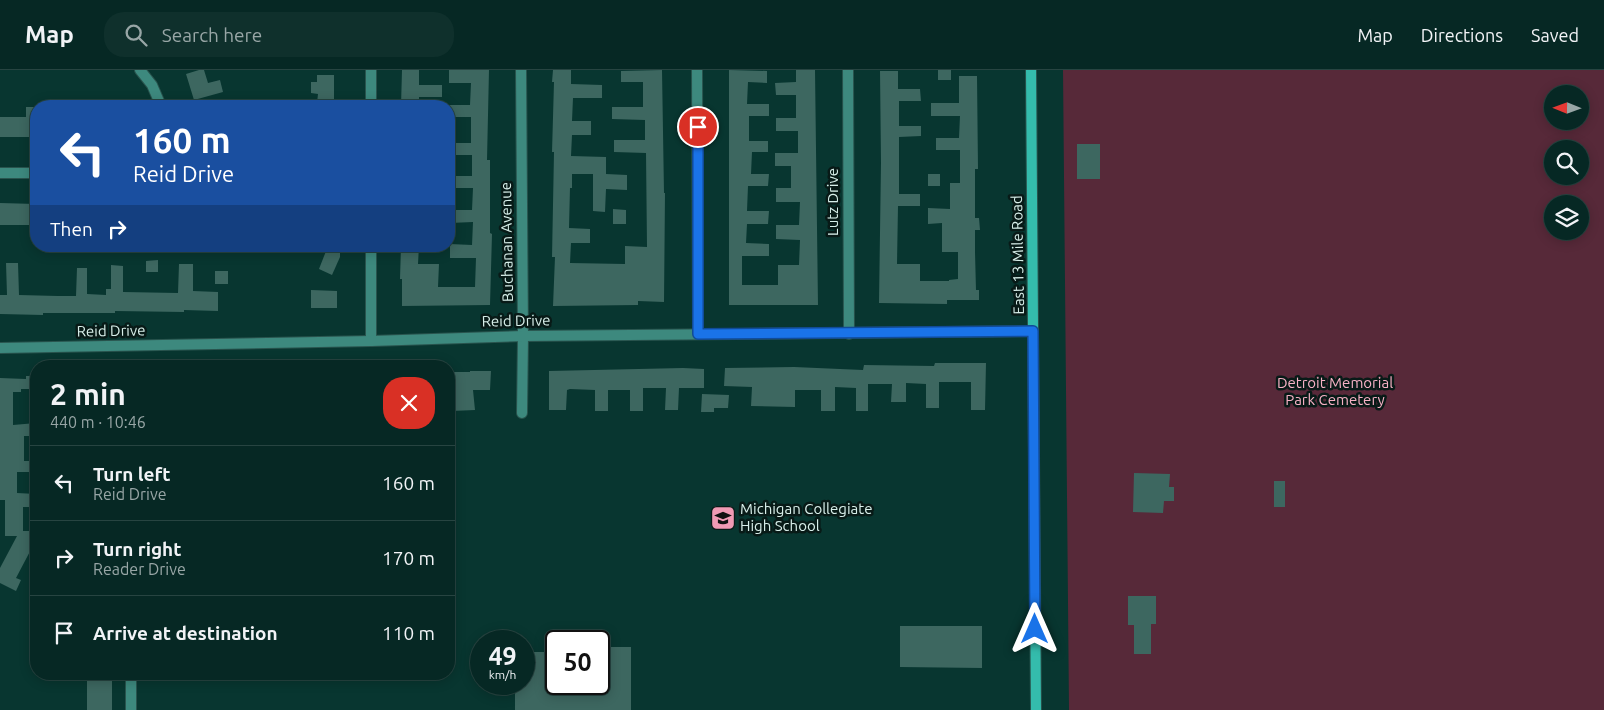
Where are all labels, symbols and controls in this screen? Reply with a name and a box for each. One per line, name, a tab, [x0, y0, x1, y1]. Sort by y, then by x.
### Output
search box	[104, 12, 454, 57]
text: Map	[25, 21, 74, 48]
icon: search	[122, 21, 150, 49]
text: Search here	[162, 24, 262, 46]
text: Map	[1357, 25, 1393, 45]
text: Directions	[1421, 25, 1503, 45]
text: Saved	[1531, 25, 1579, 45]
north arrow	[1544, 85, 1589, 130]
map controls	[1544, 85, 1589, 240]
pin	[677, 106, 719, 148]
icon: arrive	[684, 113, 712, 141]
icon: left	[50, 120, 115, 185]
text: 160 m	[133, 120, 231, 160]
button: search	[1544, 140, 1589, 185]
text: Reid Drive	[133, 161, 234, 186]
street label: Lutz Drive	[824, 168, 841, 236]
street label: Buchanan Avenue	[497, 182, 516, 302]
street label: East 13 Mile Road	[1008, 195, 1027, 315]
button: layers	[1544, 195, 1589, 240]
icon: right	[103, 215, 131, 243]
text: Then	[50, 218, 93, 240]
street label: Reid Drive	[481, 311, 551, 330]
street label: Reid Drive	[76, 321, 146, 340]
park label: Detroit Memorial Park Cemetery	[1277, 374, 1393, 408]
text: 2 min	[50, 377, 126, 411]
button: close	[383, 377, 435, 429]
text: 440 m · 10:46	[50, 413, 146, 431]
text: Turn left	[93, 463, 171, 485]
icon: left	[50, 469, 78, 497]
text: 160 m	[382, 472, 435, 494]
text: Reid Drive	[93, 485, 167, 503]
place label: Michigan Collegiate High School	[740, 500, 872, 534]
school or university icon: Michigan Collegiate High School	[710, 505, 736, 531]
text: Turn right	[93, 538, 181, 560]
icon: right	[50, 544, 78, 572]
text: 170 m	[382, 547, 435, 569]
text: Reader Drive	[93, 560, 186, 578]
position arrow	[1008, 602, 1060, 654]
icon: arrive	[50, 619, 78, 647]
text: Arrive at destination	[93, 622, 278, 644]
text: 110 m	[382, 622, 435, 644]
speed limit sign: 50	[545, 630, 610, 695]
text: 49	[488, 642, 517, 670]
text: km/h	[489, 668, 516, 681]

